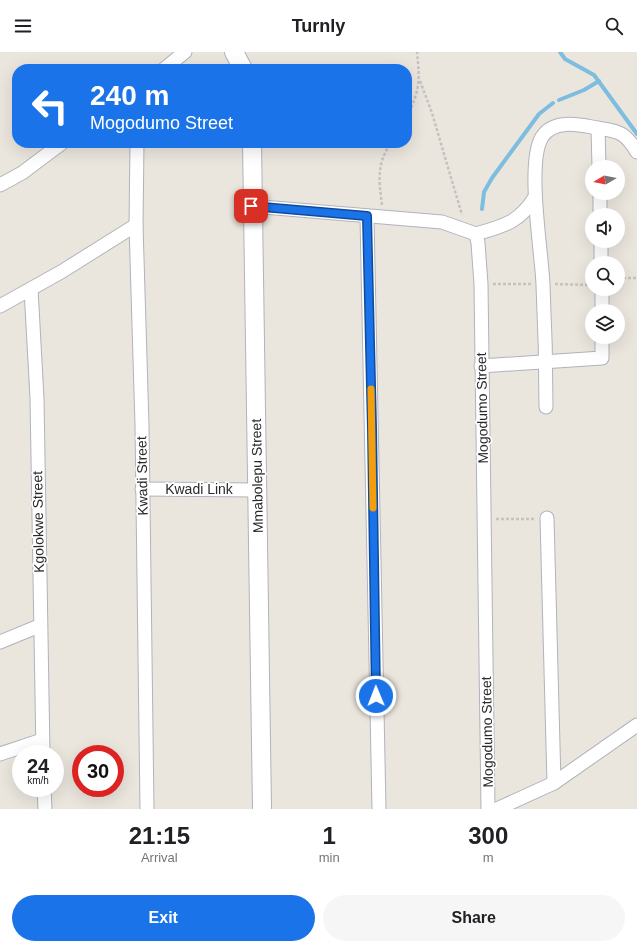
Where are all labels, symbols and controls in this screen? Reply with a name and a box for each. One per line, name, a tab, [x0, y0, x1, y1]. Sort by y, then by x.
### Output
icon: menu	[12, 15, 34, 37]
icon: search	[603, 15, 625, 37]
text: Turnly	[292, 16, 345, 36]
icon: left	[24, 80, 76, 132]
text: 240 m	[90, 80, 169, 111]
text: Mogodumo Street	[90, 113, 233, 133]
north arrow	[585, 160, 625, 200]
map controls	[585, 160, 625, 344]
pin	[234, 189, 268, 223]
icon: arrive	[240, 195, 262, 217]
button: sound	[585, 208, 625, 248]
button: search	[585, 256, 625, 296]
button: layers	[585, 304, 625, 344]
street label: Mogodumo Street	[473, 352, 491, 464]
street label: Mmabolepu Street	[248, 419, 266, 533]
street label: Kwadi Street	[133, 436, 151, 516]
street label: Kgolokwe Street	[29, 471, 47, 573]
street label: Kwadi Link	[165, 481, 234, 497]
position arrow	[355, 675, 397, 717]
street label: Mogodumo Street	[478, 676, 496, 788]
speed limit sign: 30	[72, 745, 124, 797]
text: 24	[27, 755, 49, 777]
text: km/h	[27, 775, 49, 786]
text: 21:15	[129, 822, 190, 849]
text: 1	[322, 822, 336, 849]
text: 300	[468, 822, 508, 849]
text: Arrival	[141, 850, 178, 865]
text: min	[319, 850, 340, 865]
text: m	[483, 850, 494, 865]
button: Exit	[12, 895, 315, 941]
button: Share	[323, 895, 625, 941]

